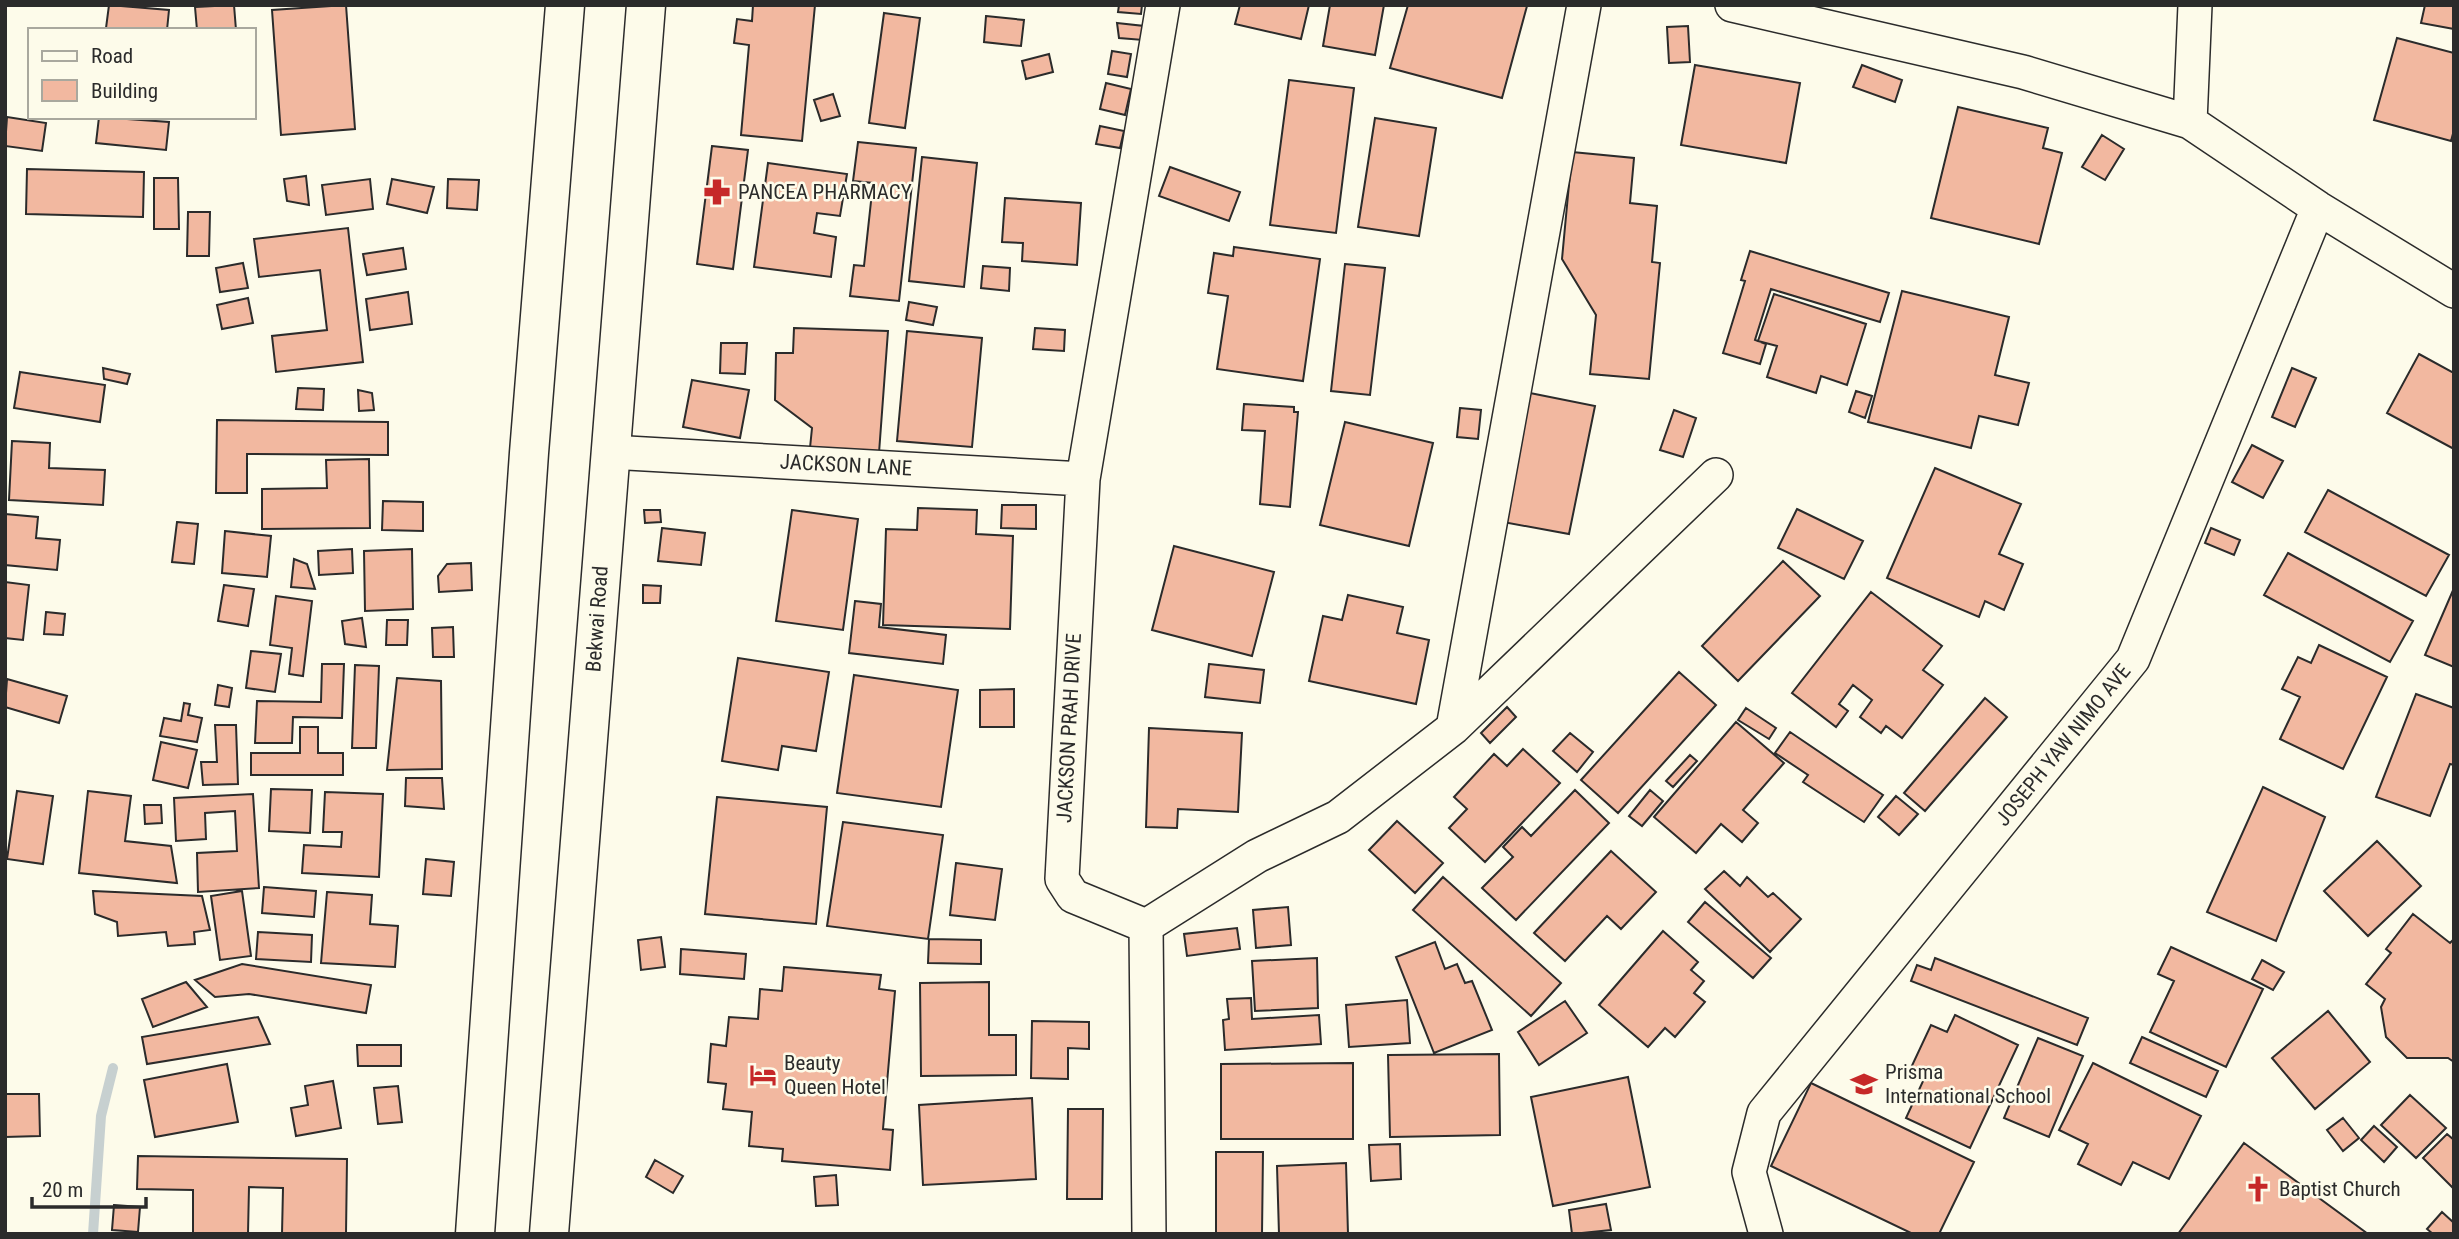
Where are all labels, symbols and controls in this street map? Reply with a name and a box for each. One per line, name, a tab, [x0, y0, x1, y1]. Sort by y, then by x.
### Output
legend	[28, 28, 256, 119]
text: Road	[91, 44, 133, 68]
text: Building	[91, 79, 158, 103]
pharmacy icon: PANCEA PHARMACY	[702, 177, 732, 207]
place label: PANCEA PHARMACY	[738, 180, 912, 204]
street label: JACKSON LANE	[779, 450, 913, 480]
street label: Bekwai Road	[581, 565, 613, 673]
street label: JACKSON PRAH DRIVE	[1052, 633, 1086, 823]
street label: JOSEPH YAW NIMO AVE	[1990, 659, 2136, 831]
place label: Beauty Queen Hotel	[784, 1051, 886, 1099]
hotel icon: Beauty Queen Hotel	[748, 1060, 778, 1090]
place label: Prisma International School	[1885, 1060, 2051, 1108]
school or university icon: Prisma International School	[1849, 1069, 1879, 1099]
scale bar	[32, 1166, 145, 1210]
church icon: Baptist Church	[2243, 1174, 2273, 1204]
place label: Baptist Church	[2279, 1177, 2401, 1201]
text: 20 m	[42, 1178, 83, 1202]

